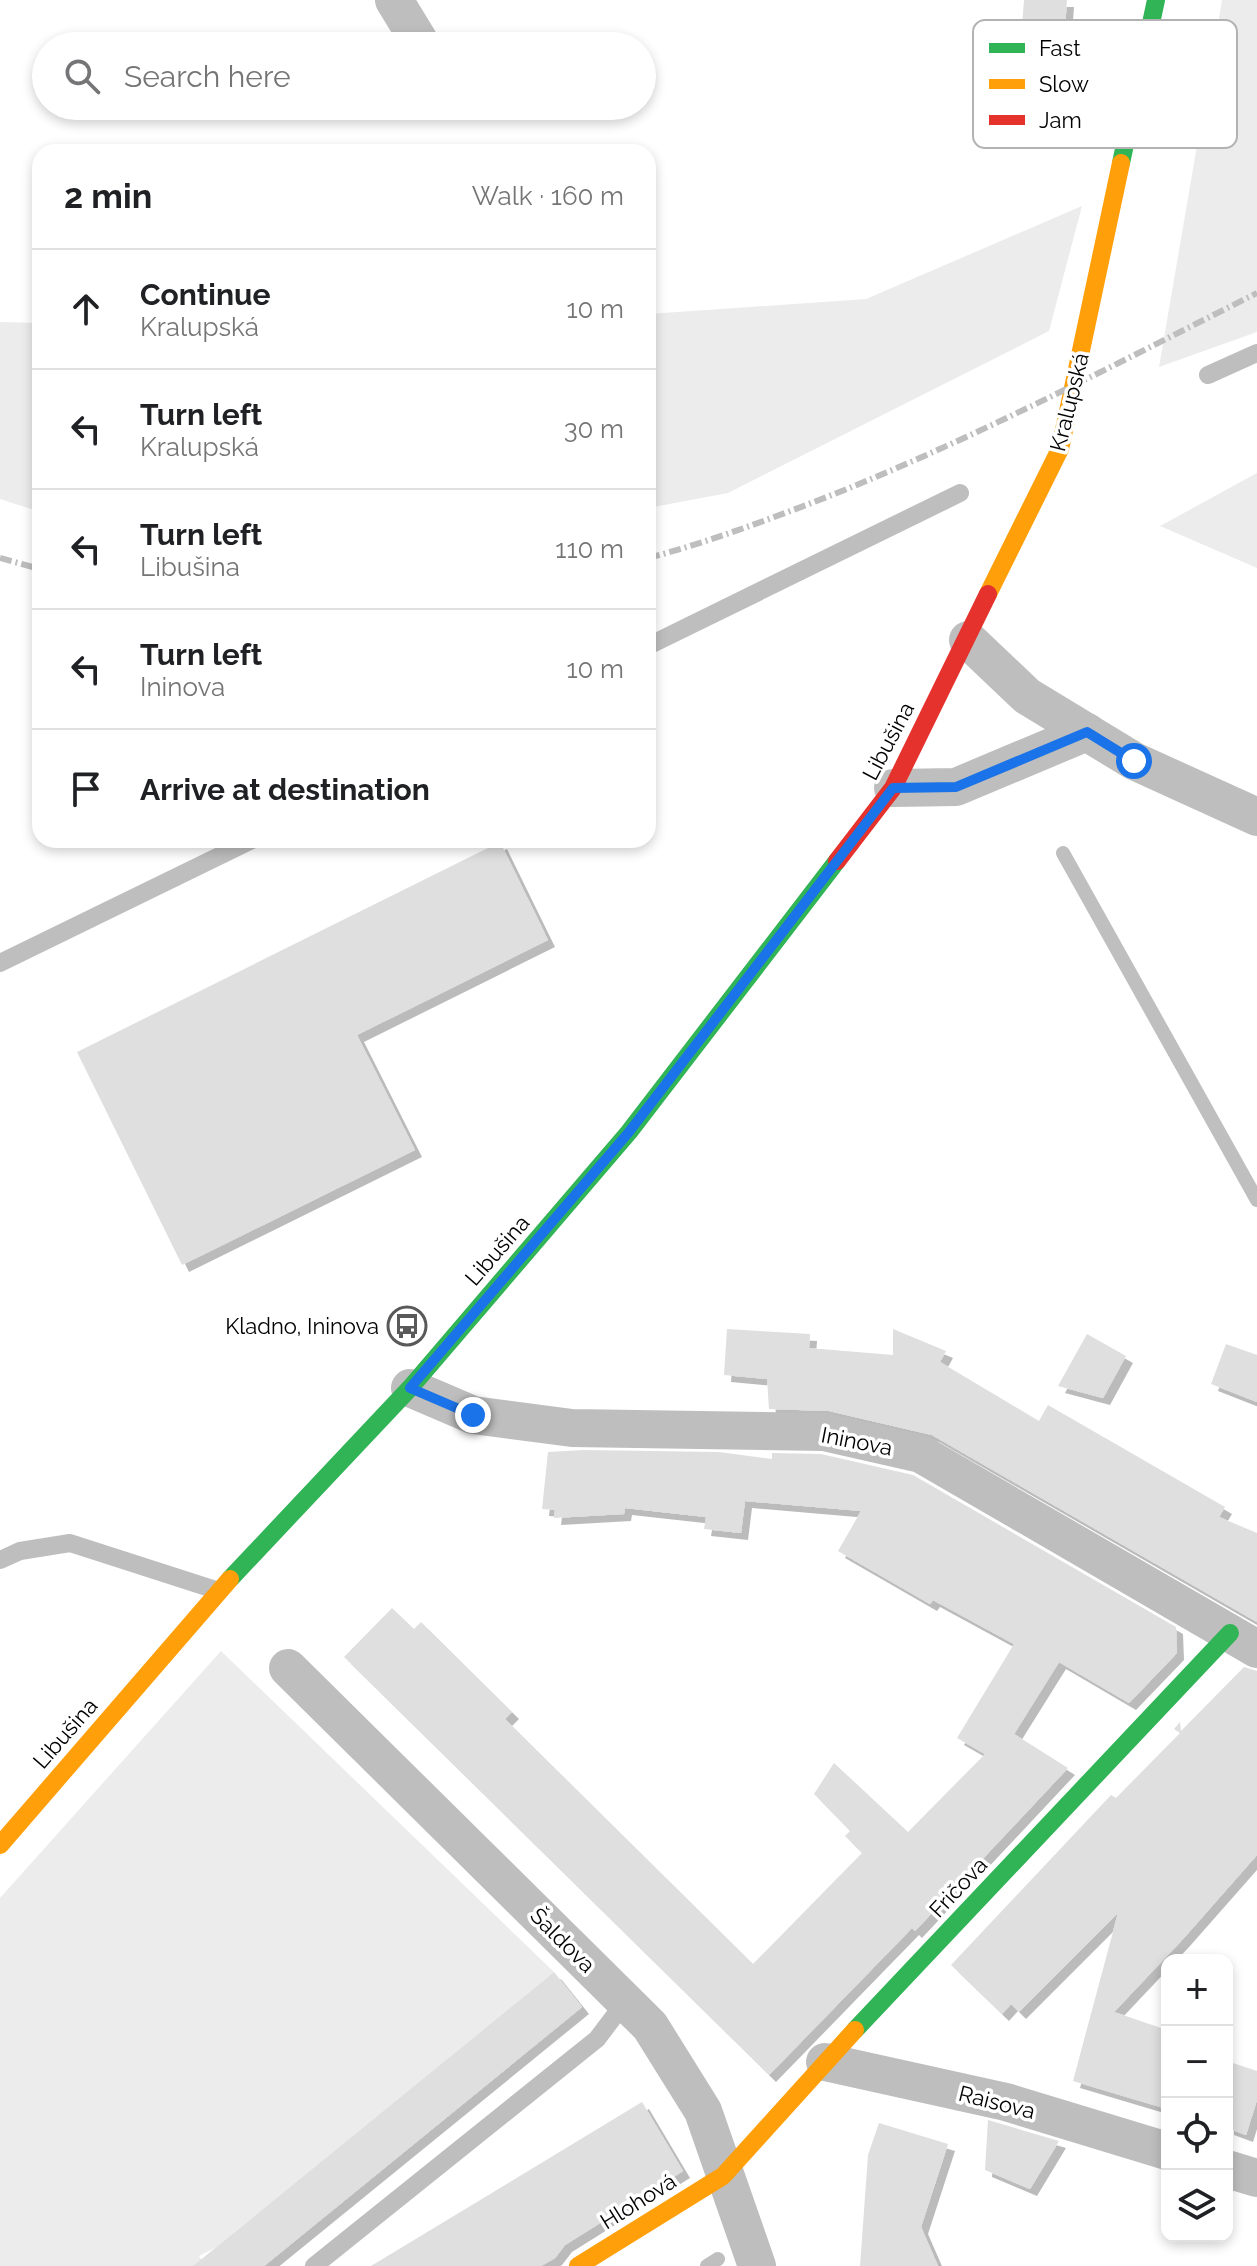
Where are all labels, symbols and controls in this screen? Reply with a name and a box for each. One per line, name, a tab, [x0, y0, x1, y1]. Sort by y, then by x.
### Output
legend	[973, 20, 1237, 148]
search box	[32, 32, 656, 120]
text: Fast	[1039, 35, 1081, 61]
icon: search	[60, 54, 104, 98]
text: Search here	[124, 59, 291, 94]
text: Slow	[1039, 71, 1089, 97]
text: Jam	[1039, 107, 1082, 133]
text: 2 min	[64, 176, 152, 216]
text: Walk · 160 m	[472, 181, 624, 211]
text: Continue	[140, 277, 271, 312]
icon: ahead	[64, 287, 108, 331]
text: 10 m	[566, 294, 624, 324]
text: Kralupská	[140, 312, 259, 342]
street label: Kralupská	[1044, 350, 1094, 454]
text: Turn left	[140, 397, 262, 432]
icon: left	[64, 407, 108, 451]
text: 30 m	[564, 414, 624, 444]
text: Kralupská	[140, 432, 259, 462]
text: Turn left	[140, 517, 262, 552]
icon: left	[64, 527, 108, 571]
text: 110 m	[555, 534, 624, 564]
text: Libušina	[140, 552, 240, 582]
text: Turn left	[140, 637, 262, 672]
icon: left	[64, 647, 108, 691]
text: 10 m	[566, 654, 624, 684]
text: Ininova	[140, 672, 225, 702]
street label: Libušina	[857, 698, 919, 784]
route start	[1116, 743, 1152, 779]
icon: arrive	[64, 767, 108, 811]
text: Arrive at destination	[140, 772, 430, 807]
street label: Libušina	[459, 1210, 535, 1290]
bus stop icon: Kladno, Ininova	[386, 1305, 428, 1347]
place label: Kladno, Ininova	[225, 1313, 379, 1339]
route end	[455, 1397, 491, 1433]
street label: Ininova	[819, 1421, 895, 1461]
street label: Libušina	[27, 1693, 103, 1773]
street label: Fričova	[924, 1852, 992, 1922]
street label: Šaldova	[525, 1901, 602, 1978]
map controls	[1161, 1954, 1233, 2242]
button: +	[1161, 1954, 1233, 2026]
button: −	[1161, 2026, 1233, 2098]
street label: Raisova	[956, 2080, 1038, 2124]
button: locate	[1161, 2098, 1233, 2170]
street label: Hlohová	[595, 2168, 681, 2234]
button: layers	[1161, 2170, 1233, 2242]

